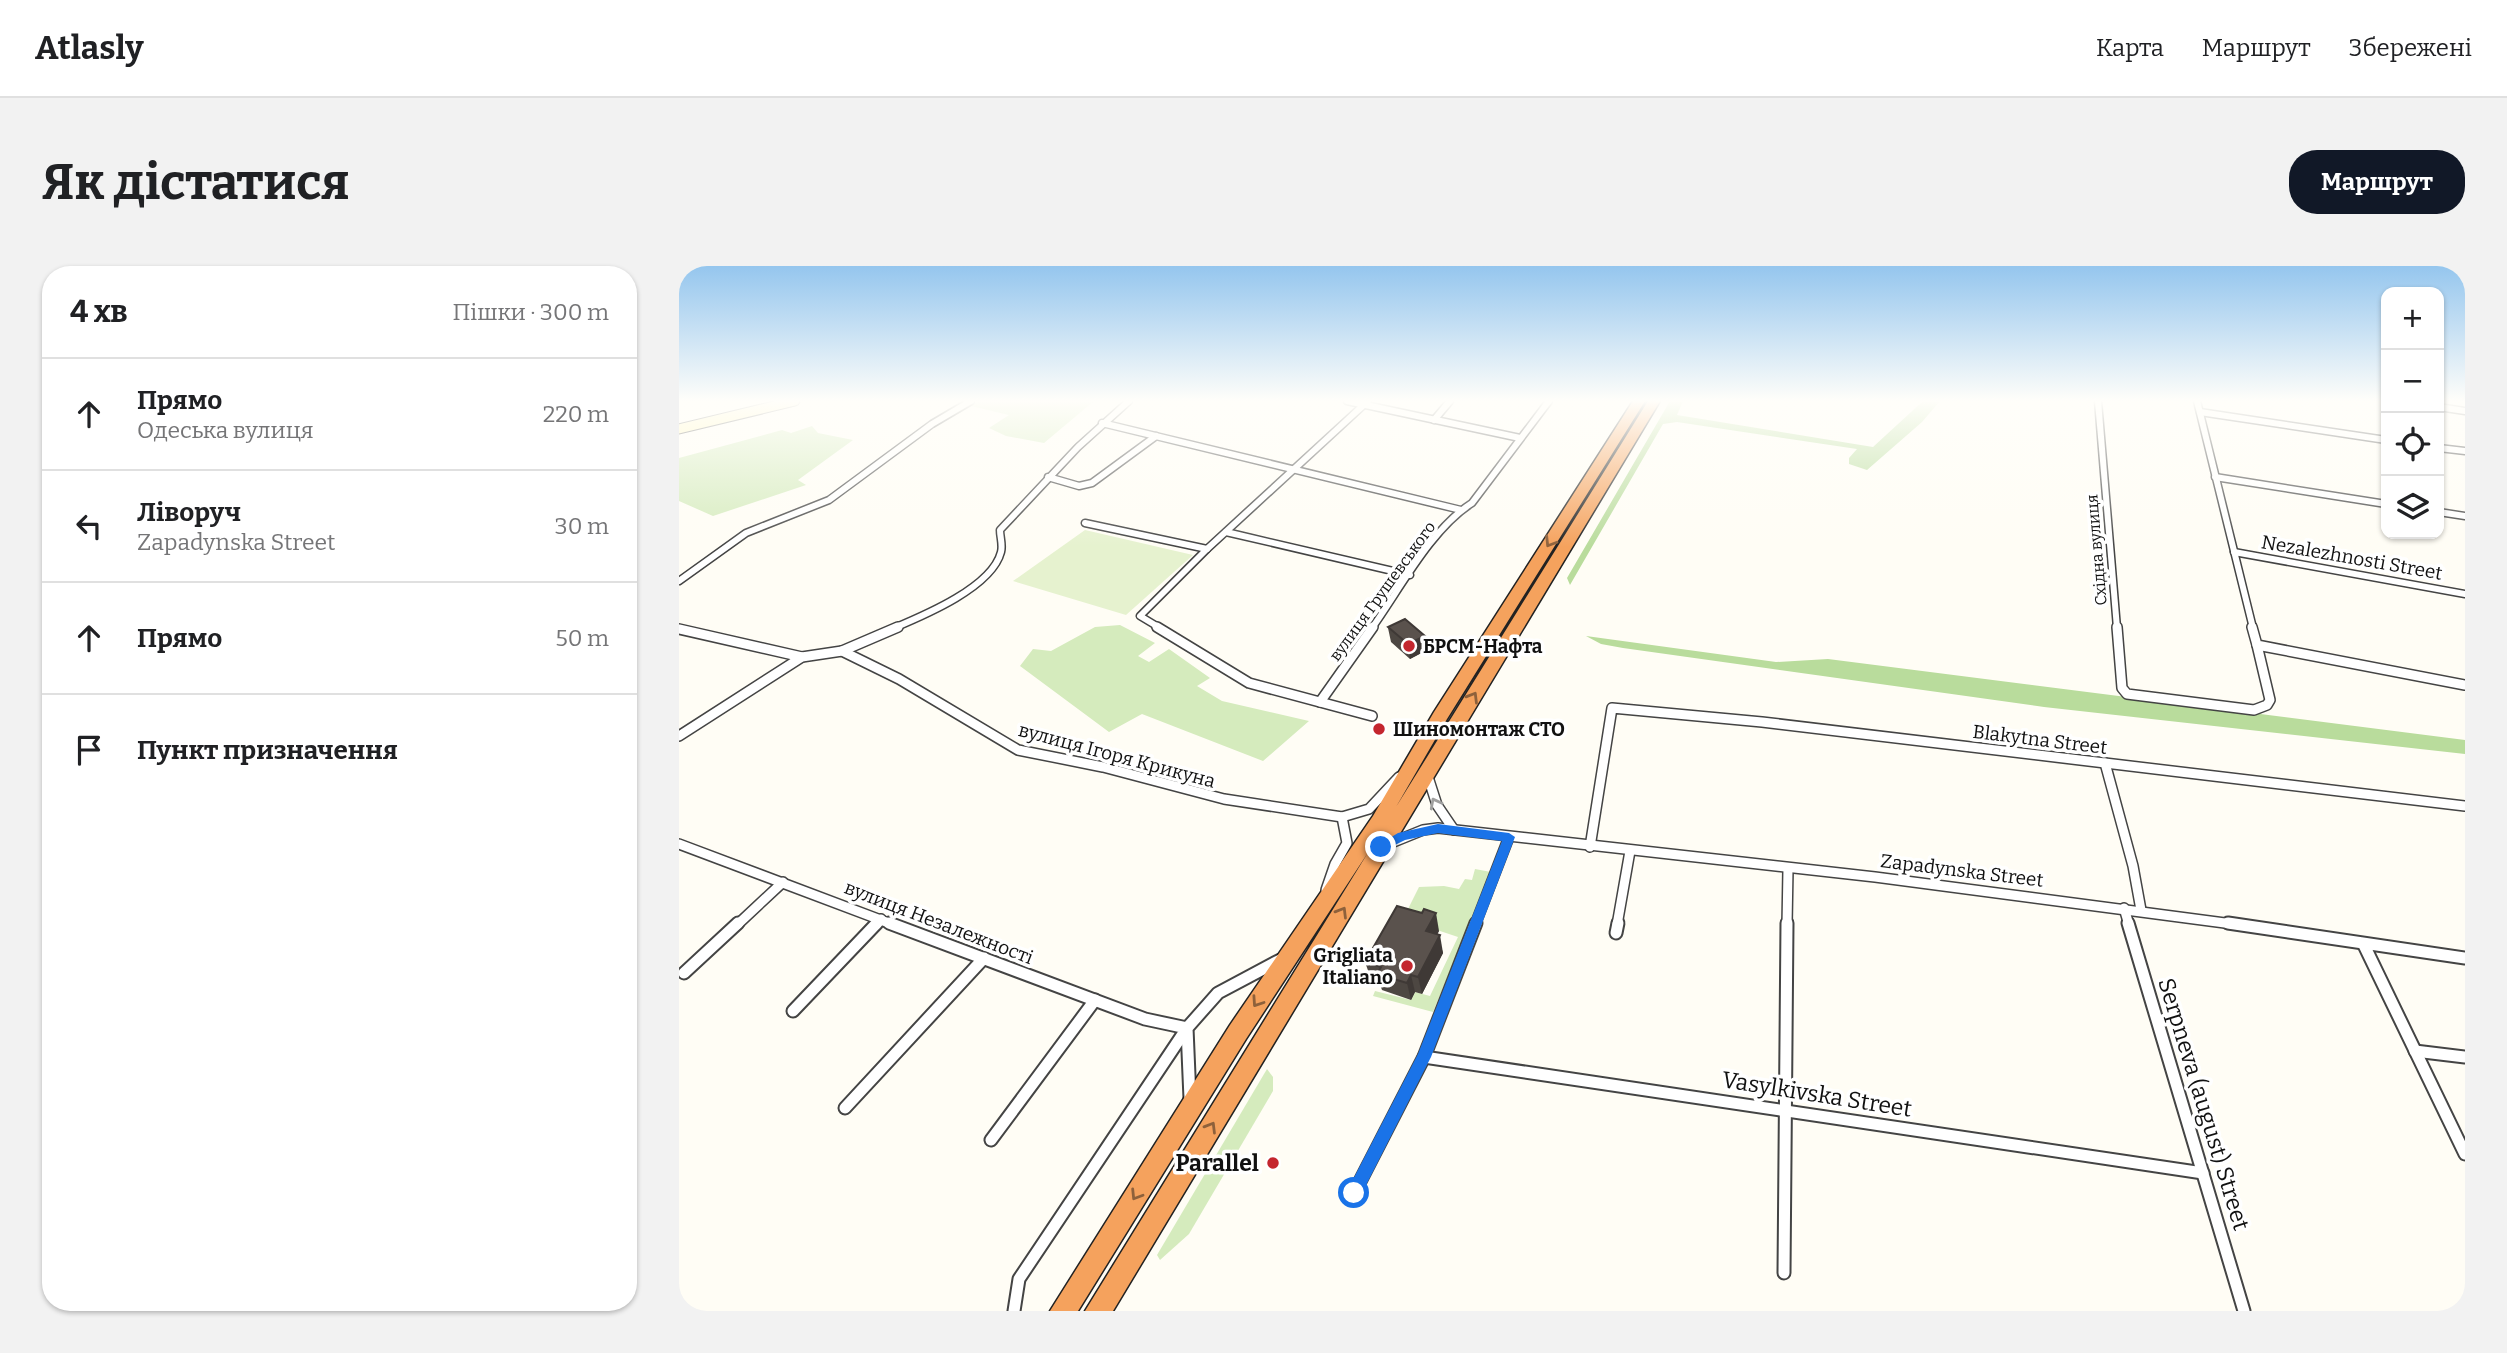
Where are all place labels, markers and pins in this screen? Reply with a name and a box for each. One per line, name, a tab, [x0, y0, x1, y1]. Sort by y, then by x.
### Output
place label: БРСМ-Нафта	[1423, 635, 1543, 658]
marker: БРСМ-Нафта	[1401, 638, 1417, 654]
place label: Шиномонтаж СТО	[1393, 718, 1565, 741]
marker: Шиномонтаж СТО	[1371, 721, 1387, 737]
place label: Grigliata Italiano	[1313, 944, 1393, 989]
marker: Grigliata Italiano	[1399, 958, 1415, 974]
place label: Parallel	[1175, 1149, 1259, 1177]
marker: Parallel	[1265, 1155, 1281, 1171]

